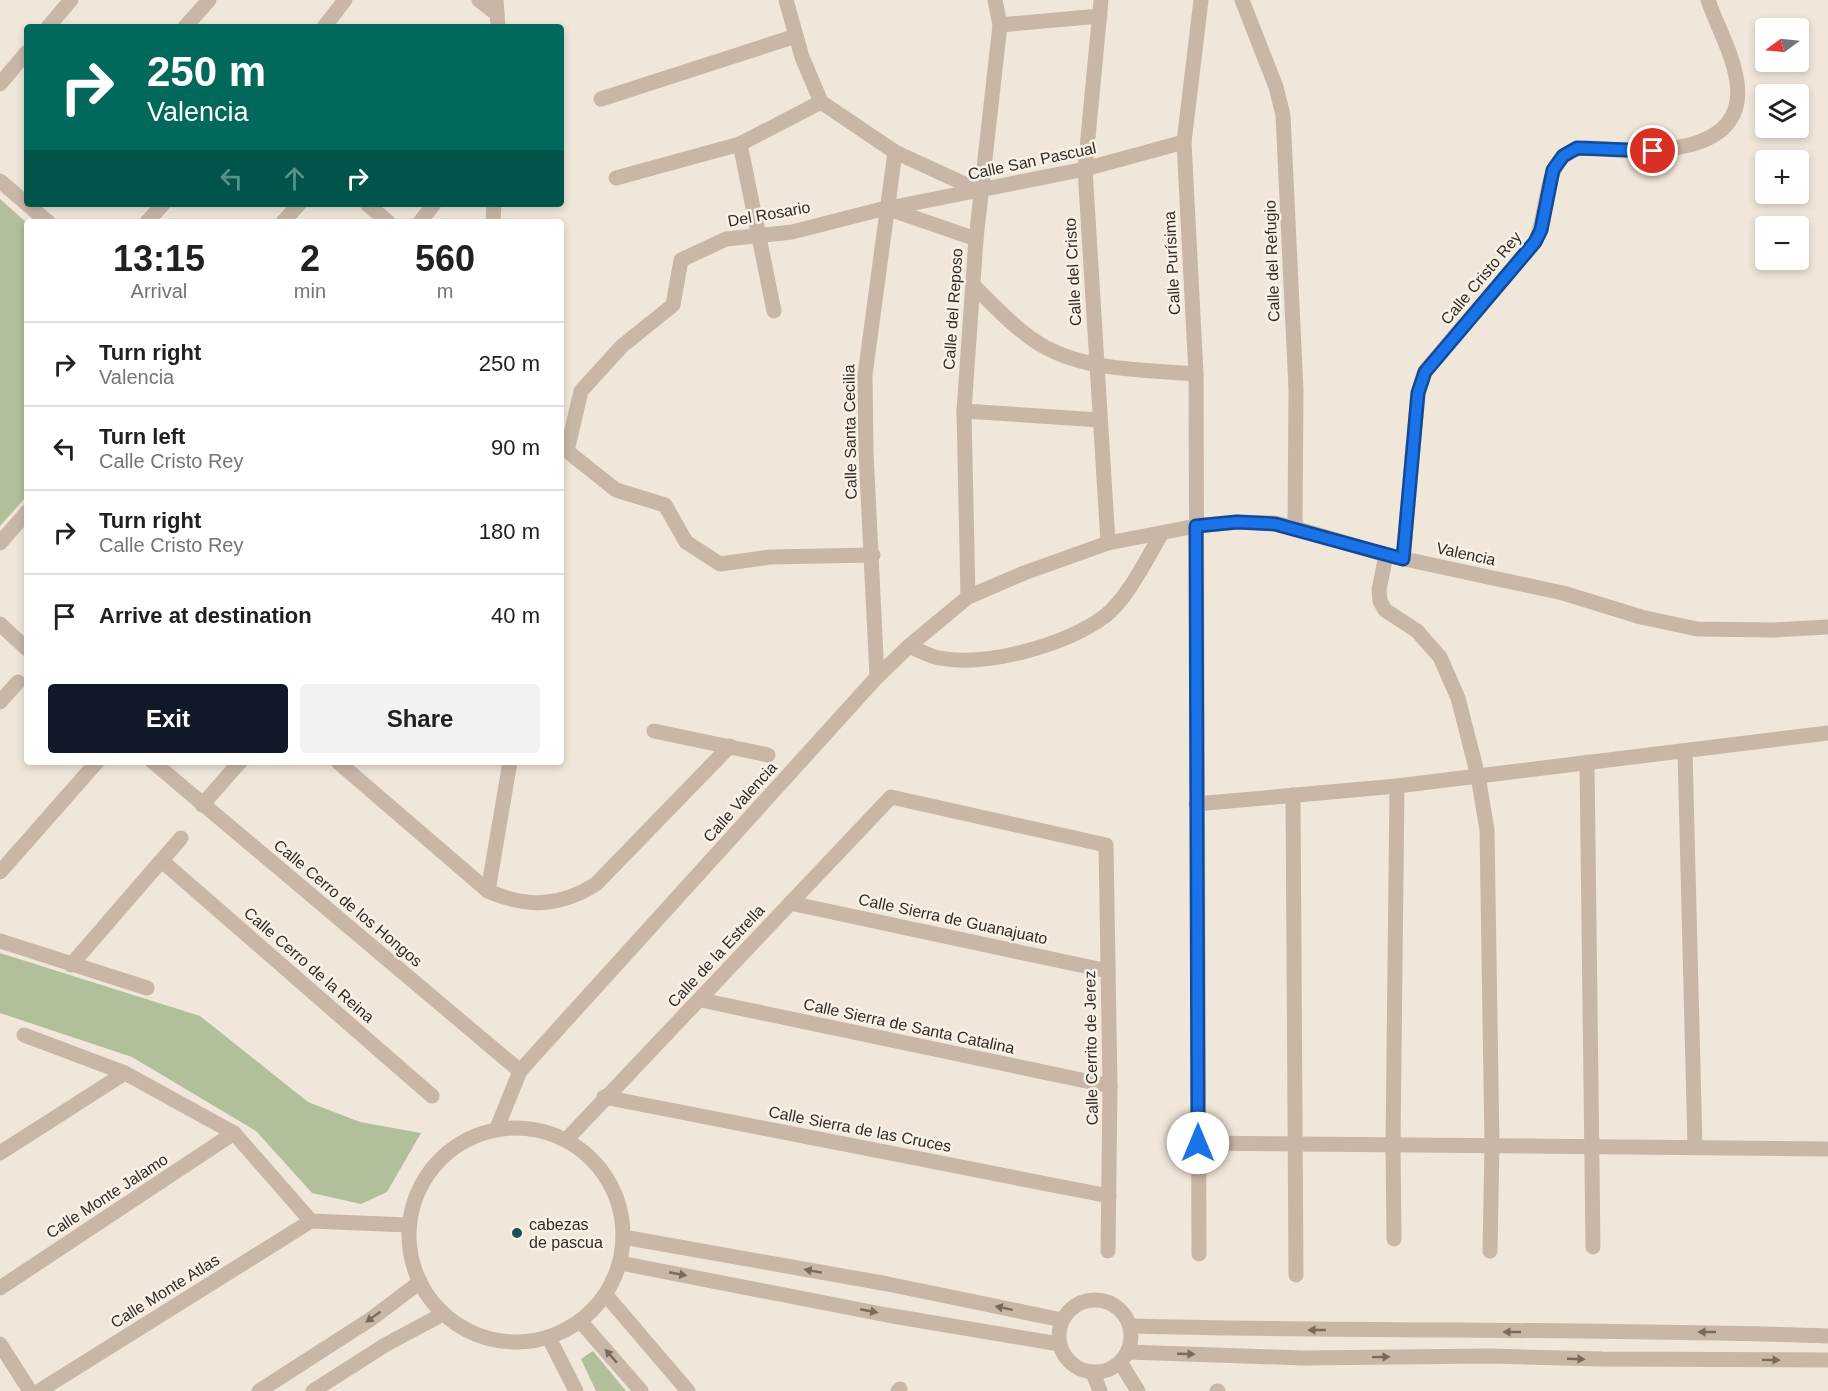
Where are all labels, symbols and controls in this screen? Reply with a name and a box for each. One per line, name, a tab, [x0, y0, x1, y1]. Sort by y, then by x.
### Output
north arrow	[1755, 18, 1809, 72]
map controls	[1755, 18, 1809, 270]
icon: right	[48, 48, 126, 126]
text: 250 m	[147, 48, 266, 95]
button: layers	[1755, 84, 1809, 138]
text: Valencia	[147, 97, 249, 127]
pin	[1627, 125, 1678, 176]
icon: arrive	[1636, 134, 1669, 167]
street label: Calle San Pascual	[966, 139, 1098, 183]
button: +	[1755, 150, 1809, 204]
icon: left	[215, 162, 248, 195]
icon: ahead	[278, 162, 311, 195]
icon: right	[341, 162, 374, 195]
street label: Del Rosario	[726, 198, 812, 230]
street label: Calle del Refugio	[1261, 200, 1283, 322]
street label: Calle Purísima	[1161, 211, 1183, 315]
button: −	[1755, 216, 1809, 270]
street label: Calle del Cristo	[1062, 217, 1084, 327]
street label: Calle Cristo Rey	[1437, 228, 1525, 328]
text: 13:15	[113, 238, 205, 279]
text: 2	[300, 238, 320, 279]
text: 560	[415, 238, 475, 279]
street label: Calle del Reposo	[940, 248, 966, 370]
text: Arrival	[131, 280, 187, 302]
text: min	[294, 280, 326, 302]
text: m	[437, 280, 453, 302]
text: Turn right	[99, 340, 201, 365]
icon: right	[48, 348, 81, 381]
text: 250 m	[479, 351, 540, 376]
street label: Calle Santa Cecilia	[840, 364, 860, 500]
text: Valencia	[99, 366, 174, 388]
text: Turn left	[99, 424, 185, 449]
icon: left	[48, 432, 81, 465]
text: 90 m	[491, 435, 540, 460]
text: Calle Cristo Rey	[99, 450, 243, 472]
text: Turn right	[99, 508, 201, 533]
icon: right	[48, 516, 81, 549]
text: 180 m	[479, 519, 540, 544]
text: Calle Cristo Rey	[99, 534, 243, 556]
street label: Valencia	[1435, 539, 1497, 569]
icon: arrive	[48, 600, 81, 633]
text: Arrive at destination	[99, 603, 312, 628]
text: 40 m	[491, 603, 540, 628]
button: Exit	[48, 684, 288, 753]
button: Share	[300, 684, 540, 753]
street label: Calle Valencia	[700, 759, 780, 845]
street label: Calle Cerro de los Hongos	[271, 836, 425, 970]
street label: Calle Sierra de Guanajuato	[857, 891, 1049, 947]
street label: Calle de la Estrella	[664, 901, 768, 1011]
street label: Calle Cerro de la Reina	[241, 904, 377, 1026]
street label: Calle Cerrito de Jerez	[1081, 970, 1101, 1126]
street label: Calle Sierra de Santa Catalina	[802, 995, 1016, 1057]
street label: Calle Sierra de las Cruces	[767, 1103, 953, 1155]
position arrow	[1166, 1111, 1230, 1175]
street label: Calle Monte Jalamo	[43, 1150, 171, 1242]
place label: cabezas de pascua	[529, 1216, 603, 1251]
marker: cabezas de pascua	[510, 1226, 524, 1240]
street label: Calle Monte Atlas	[108, 1251, 222, 1331]
one-way arrow	[803, 1266, 822, 1275]
one-way arrow	[668, 1270, 687, 1279]
one-way arrow	[995, 1303, 1014, 1312]
one-way arrow	[860, 1307, 879, 1316]
one-way arrow	[366, 1311, 382, 1323]
one-way arrow	[1307, 1325, 1326, 1335]
one-way arrow	[1502, 1327, 1521, 1336]
one-way arrow	[1697, 1327, 1716, 1337]
one-way arrow	[605, 1349, 618, 1364]
one-way arrow	[1177, 1349, 1196, 1358]
one-way arrow	[1372, 1352, 1391, 1362]
one-way arrow	[1567, 1354, 1586, 1363]
one-way arrow	[1762, 1355, 1781, 1365]

